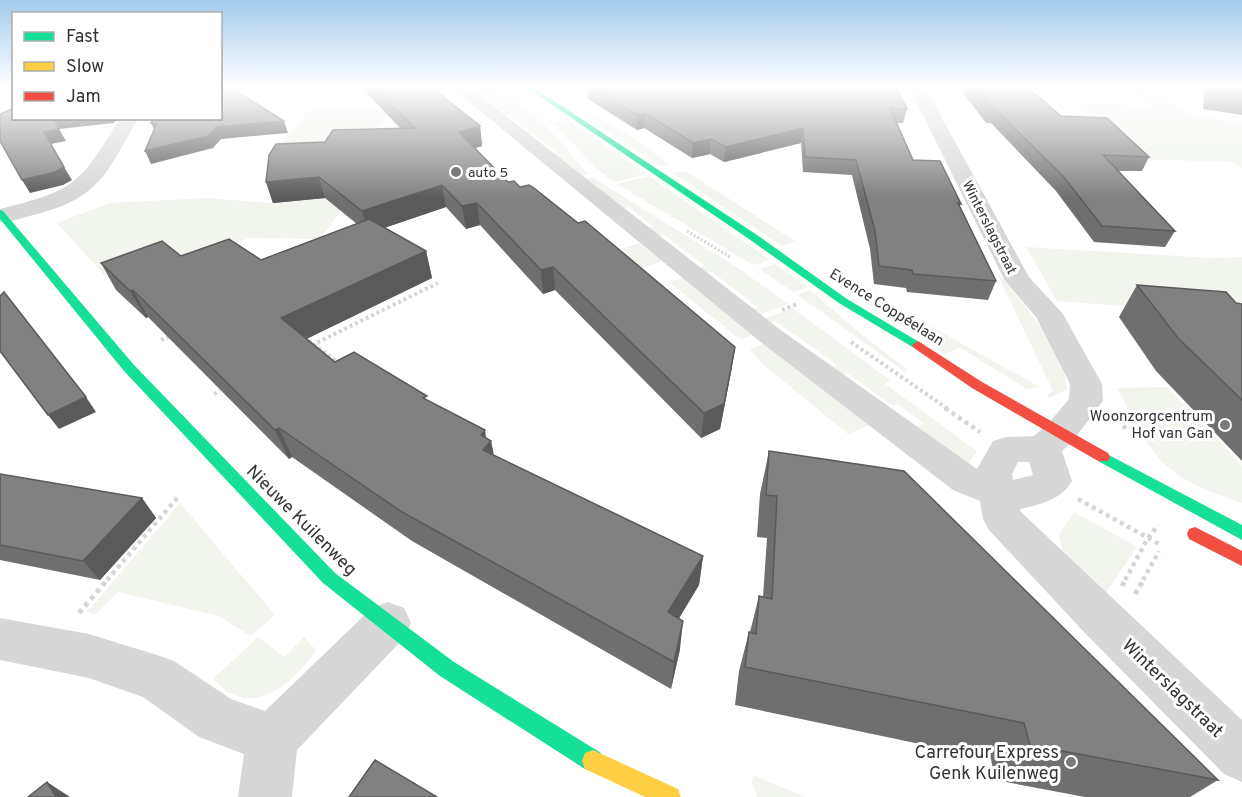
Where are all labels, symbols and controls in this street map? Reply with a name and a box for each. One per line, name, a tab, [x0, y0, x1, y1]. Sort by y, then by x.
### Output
legend	[12, 12, 222, 120]
text: Fast	[66, 26, 99, 49]
text: Slow	[66, 56, 104, 79]
text: Jam	[66, 86, 101, 109]
marker: auto 5	[449, 165, 463, 179]
place label: auto 5	[468, 165, 508, 182]
street label: Winterslagstraat	[958, 178, 1020, 277]
street label: Evence Coppéelaan	[825, 265, 947, 351]
place label: Woonzorgcentrum Hof van Gan	[1090, 408, 1213, 444]
marker: Woonzorgcentrum Hof van Gan	[1218, 418, 1232, 432]
street label: Nieuwe Kuilenweg	[241, 461, 361, 581]
street label: Winterslagstraat	[1116, 635, 1228, 743]
place label: Carrefour Express Genk Kuilenweg	[915, 742, 1059, 786]
marker: Carrefour Express Genk Kuilenweg	[1064, 755, 1078, 769]

